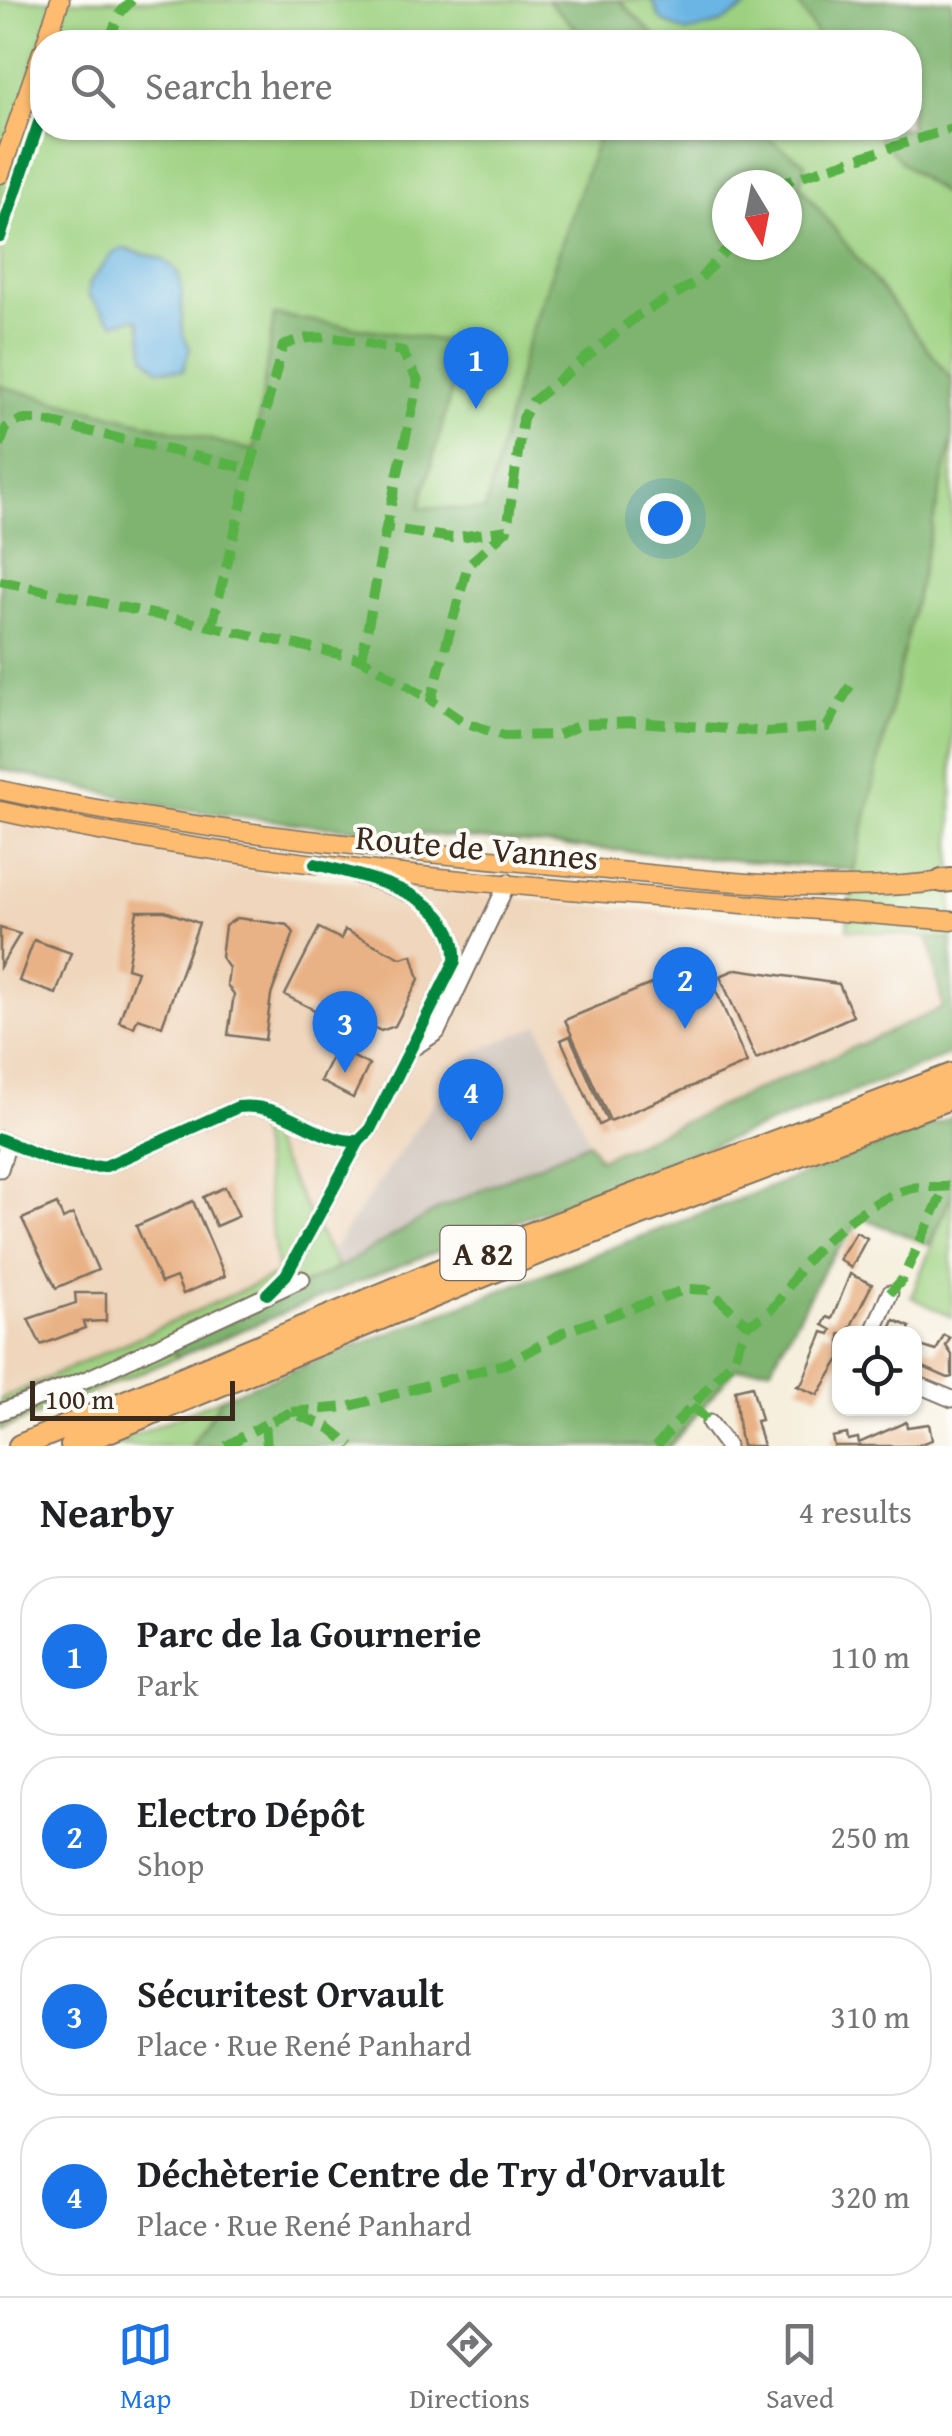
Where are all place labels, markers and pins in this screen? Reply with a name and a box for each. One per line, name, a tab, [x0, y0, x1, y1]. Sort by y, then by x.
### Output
pin: 1	[444, 326, 508, 409]
pin: 2	[652, 946, 718, 1029]
pin: 3	[312, 990, 378, 1073]
pin: 4	[438, 1058, 504, 1141]

